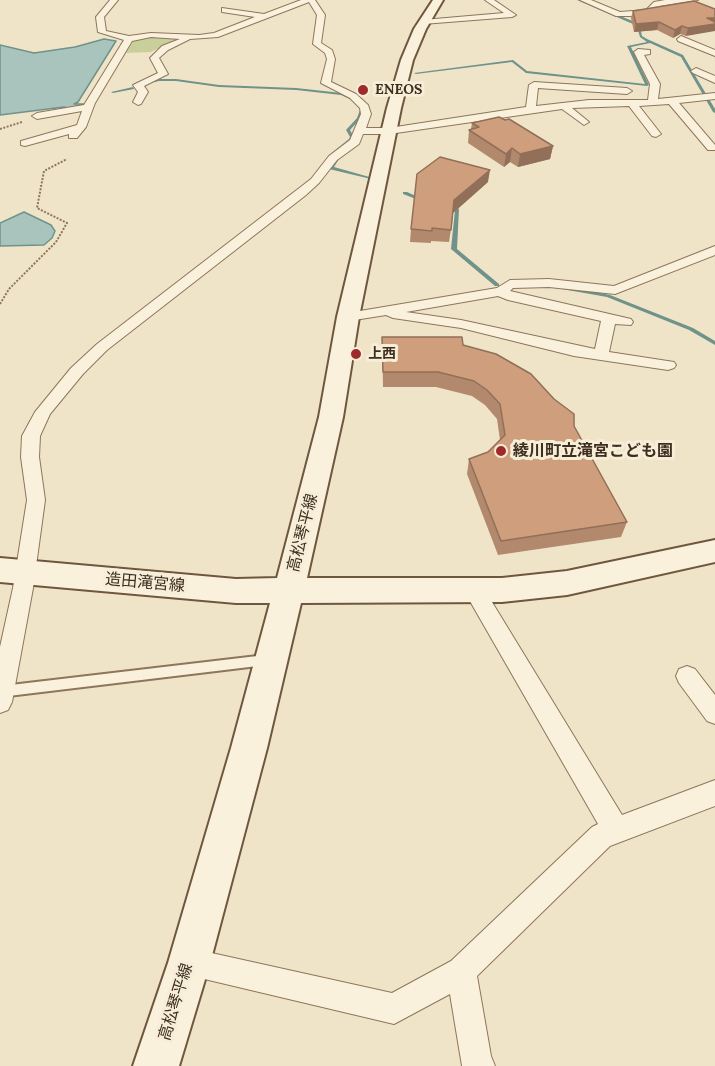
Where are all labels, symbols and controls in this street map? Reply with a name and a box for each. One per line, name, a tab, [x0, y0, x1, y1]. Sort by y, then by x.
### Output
place label: ENEOS	[375, 82, 422, 98]
marker: ENEOS	[356, 83, 370, 97]
place label: 上西	[368, 346, 396, 362]
marker: 上西	[349, 347, 363, 361]
place label: 綾川町立滝宮こども園	[513, 441, 673, 461]
marker: 綾川町立滝宮こども園	[494, 444, 508, 458]
street label: 高松琴平線	[284, 492, 322, 574]
street label: 造田滝宮線	[104, 570, 186, 596]
street label: 高松琴平線	[155, 961, 197, 1043]

